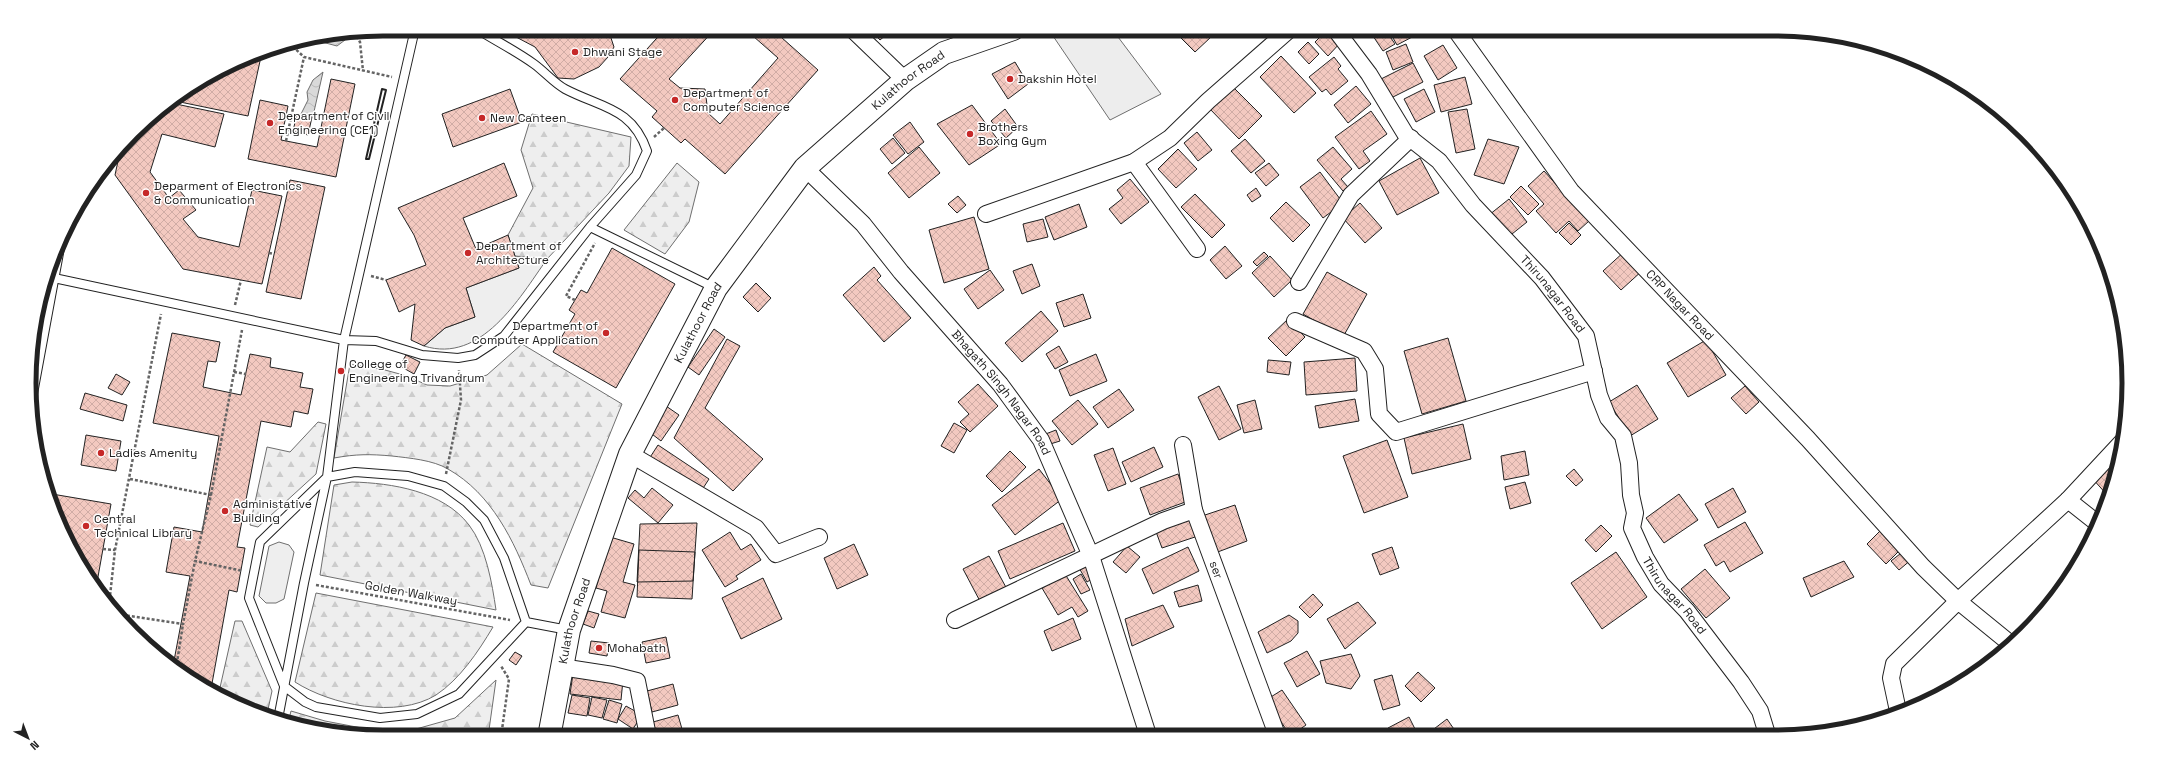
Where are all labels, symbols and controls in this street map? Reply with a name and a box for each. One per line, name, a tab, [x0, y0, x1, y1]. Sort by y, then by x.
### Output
place label: Dhwani Stage	[583, 44, 662, 60]
marker: Dhwani Stage	[570, 47, 580, 57]
street label: Kulathoor Road	[868, 47, 948, 114]
place label: Dakshin Hotel	[1018, 71, 1097, 87]
marker: Dakshin Hotel	[1005, 74, 1015, 84]
place label: Department of Computer Science	[683, 85, 790, 115]
marker: Department of Computer Science	[670, 95, 680, 105]
place label: Department of Civil Engineering (CE1)	[278, 108, 390, 138]
place label: New Canteen	[490, 110, 566, 126]
marker: New Canteen	[477, 113, 487, 123]
marker: Department of Civil Engineering (CE1)	[265, 118, 275, 128]
place label: Brothers Boxing Gym	[978, 119, 1047, 149]
marker: Brothers Boxing Gym	[965, 129, 975, 139]
place label: Deparment of Electronics & Communication	[154, 178, 302, 208]
marker: Deparment of Electronics & Communication	[141, 188, 151, 198]
place label: Department of Architecture	[476, 238, 561, 268]
marker: Department of Architecture	[463, 248, 473, 258]
street label: Thirunagar Road	[1517, 252, 1589, 336]
street label: CRP Nagar Road	[1642, 266, 1718, 344]
street label: Kulathoor Road	[670, 279, 726, 366]
place label: Department of Computer Application	[472, 318, 598, 348]
street label: Bhagath Singh Nagar Road	[948, 327, 1055, 457]
marker: Department of Computer Application	[601, 328, 611, 338]
place label: College of Engineering Trivandrum	[349, 356, 485, 386]
marker: College of Engineering Trivandrum	[336, 366, 346, 376]
place label: Ladies Amenity	[109, 445, 197, 461]
marker: Ladies Amenity	[96, 448, 106, 458]
place label: Administative Building	[233, 496, 312, 526]
marker: Administative Building	[220, 506, 230, 516]
place label: Central Technical Library	[94, 511, 192, 541]
marker: Central Technical Library	[81, 521, 91, 531]
street label: Thirunagar Road	[1639, 554, 1710, 638]
street label: ser	[1205, 559, 1227, 581]
street label: Kulathoor Road	[555, 576, 594, 665]
street label: Golden Walkway	[363, 577, 459, 609]
place label: Mohabath	[607, 640, 666, 656]
marker: Mohabath	[594, 643, 604, 653]
north arrow	[8, 718, 48, 758]
text: N	[27, 738, 42, 753]

